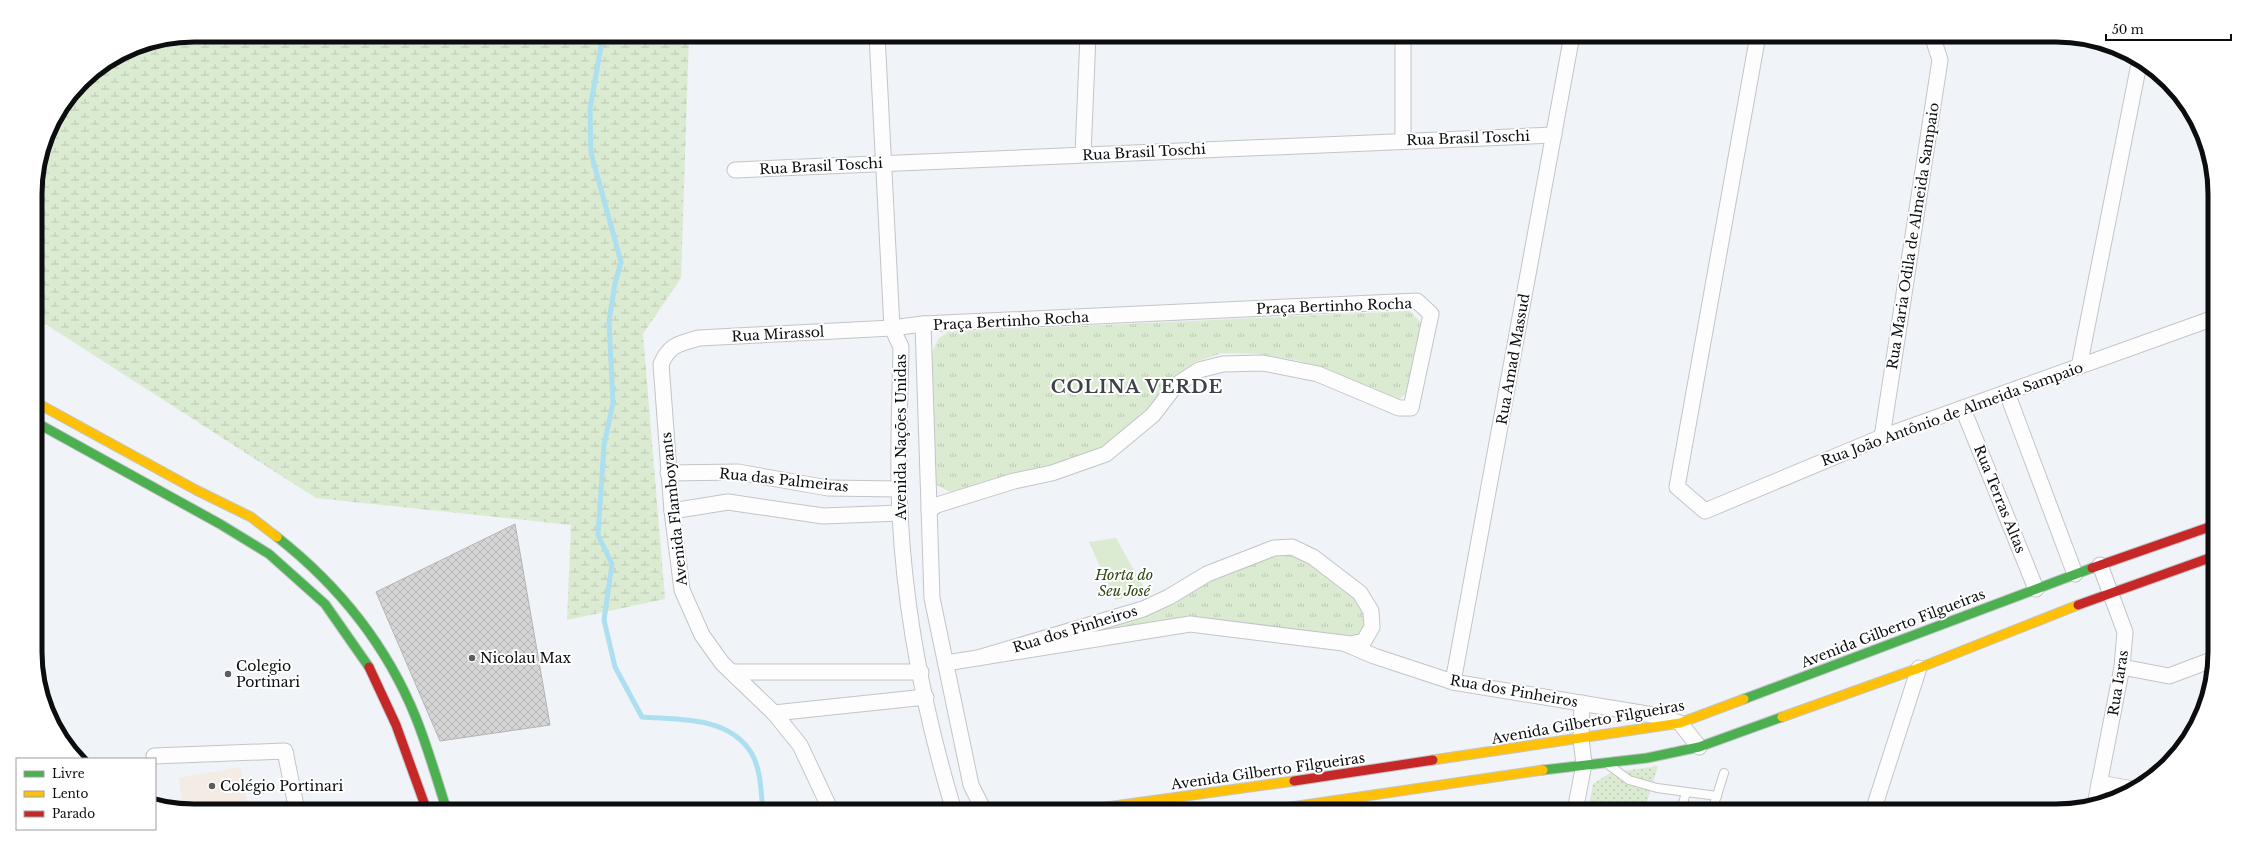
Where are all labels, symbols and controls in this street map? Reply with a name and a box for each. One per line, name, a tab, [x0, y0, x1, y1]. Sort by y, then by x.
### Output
scale bar	[2106, 16, 2231, 42]
text: 50 m	[2112, 22, 2144, 37]
street label: Rua Maria Odila de Almeida Sampaio	[1883, 101, 1943, 371]
street label: Rua Brasil Toschi	[1406, 127, 1530, 149]
street label: Rua Brasil Toschi	[1082, 140, 1206, 164]
street label: Rua Brasil Toschi	[759, 154, 883, 178]
street label: Rua Amad Massud	[1493, 291, 1534, 426]
street label: Praça Bertinho Rocha	[1256, 294, 1413, 318]
street label: Praça Bertinho Rocha	[933, 308, 1090, 334]
street label: Rua Mirassol	[731, 323, 825, 345]
street label: Avenida Nações Unidas	[892, 354, 910, 521]
street label: Rua João Antônio de Almeida Sampaio	[1819, 358, 2085, 470]
district label: COLINA VERDE	[1051, 376, 1223, 398]
street label: Avenida Flamboyants	[657, 431, 691, 588]
street label: Rua Terras Altas	[1970, 442, 2030, 556]
street label: Rua das Palmeiras	[718, 464, 850, 496]
park label: Horta do Seu José	[1094, 566, 1153, 600]
street label: Avenida Gilberto Filgueiras	[1798, 585, 1988, 672]
street label: Rua dos Pinheiros	[1010, 601, 1140, 657]
place label: Nicolau Max	[480, 649, 572, 667]
street label: Rua Iaras	[2104, 649, 2132, 717]
marker: Nicolau Max	[467, 653, 477, 663]
place label: Colegio Portinari	[236, 657, 300, 691]
marker: Colegio Portinari	[223, 669, 233, 679]
street label: Rua dos Pinheiros	[1449, 671, 1579, 711]
street label: Avenida Gilberto Filgueiras	[1489, 696, 1686, 748]
street label: Avenida Gilberto Filgueiras	[1169, 748, 1366, 794]
legend	[16, 758, 156, 830]
text: Livre	[52, 766, 85, 781]
place label: Colégio Portinari	[220, 777, 343, 795]
marker: Colégio Portinari	[207, 781, 217, 791]
text: Lento	[52, 786, 88, 801]
text: Parado	[52, 806, 95, 821]

